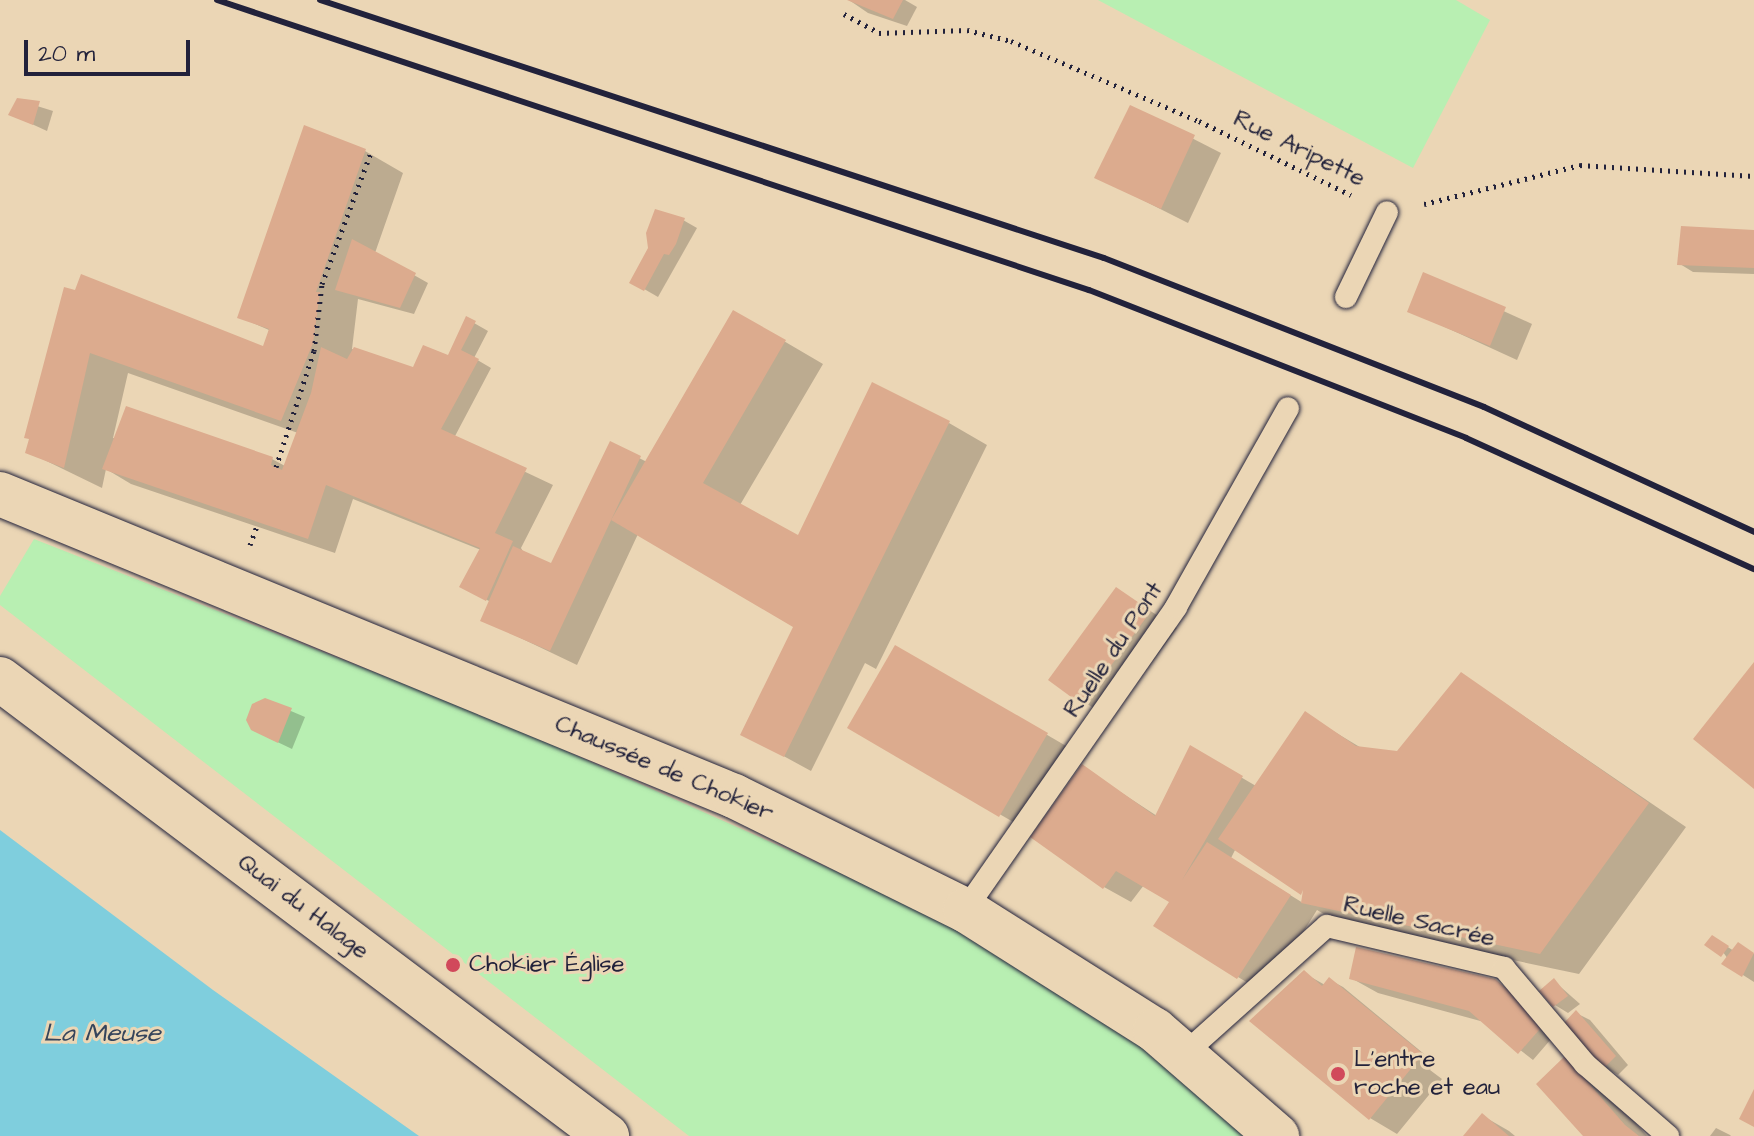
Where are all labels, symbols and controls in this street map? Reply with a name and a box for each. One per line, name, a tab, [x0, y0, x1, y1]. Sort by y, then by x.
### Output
scale bar	[28, 24, 194, 74]
text: 20 m	[38, 37, 95, 71]
street label: Rue Aripette	[1228, 105, 1370, 193]
street label: Ruelle du Pont	[1058, 577, 1170, 723]
street label: Chaussée de Chokier	[550, 710, 778, 828]
street label: Quai du Halage	[232, 848, 374, 966]
street label: Ruelle Sacrée	[1341, 891, 1497, 953]
place label: Chokier Église	[469, 951, 625, 979]
marker: Chokier Église	[444, 956, 462, 974]
water label: La Meuse	[43, 1018, 161, 1050]
place label: L'entre roche et eau	[1354, 1046, 1500, 1102]
marker: L'entre roche et eau	[1329, 1065, 1347, 1083]

